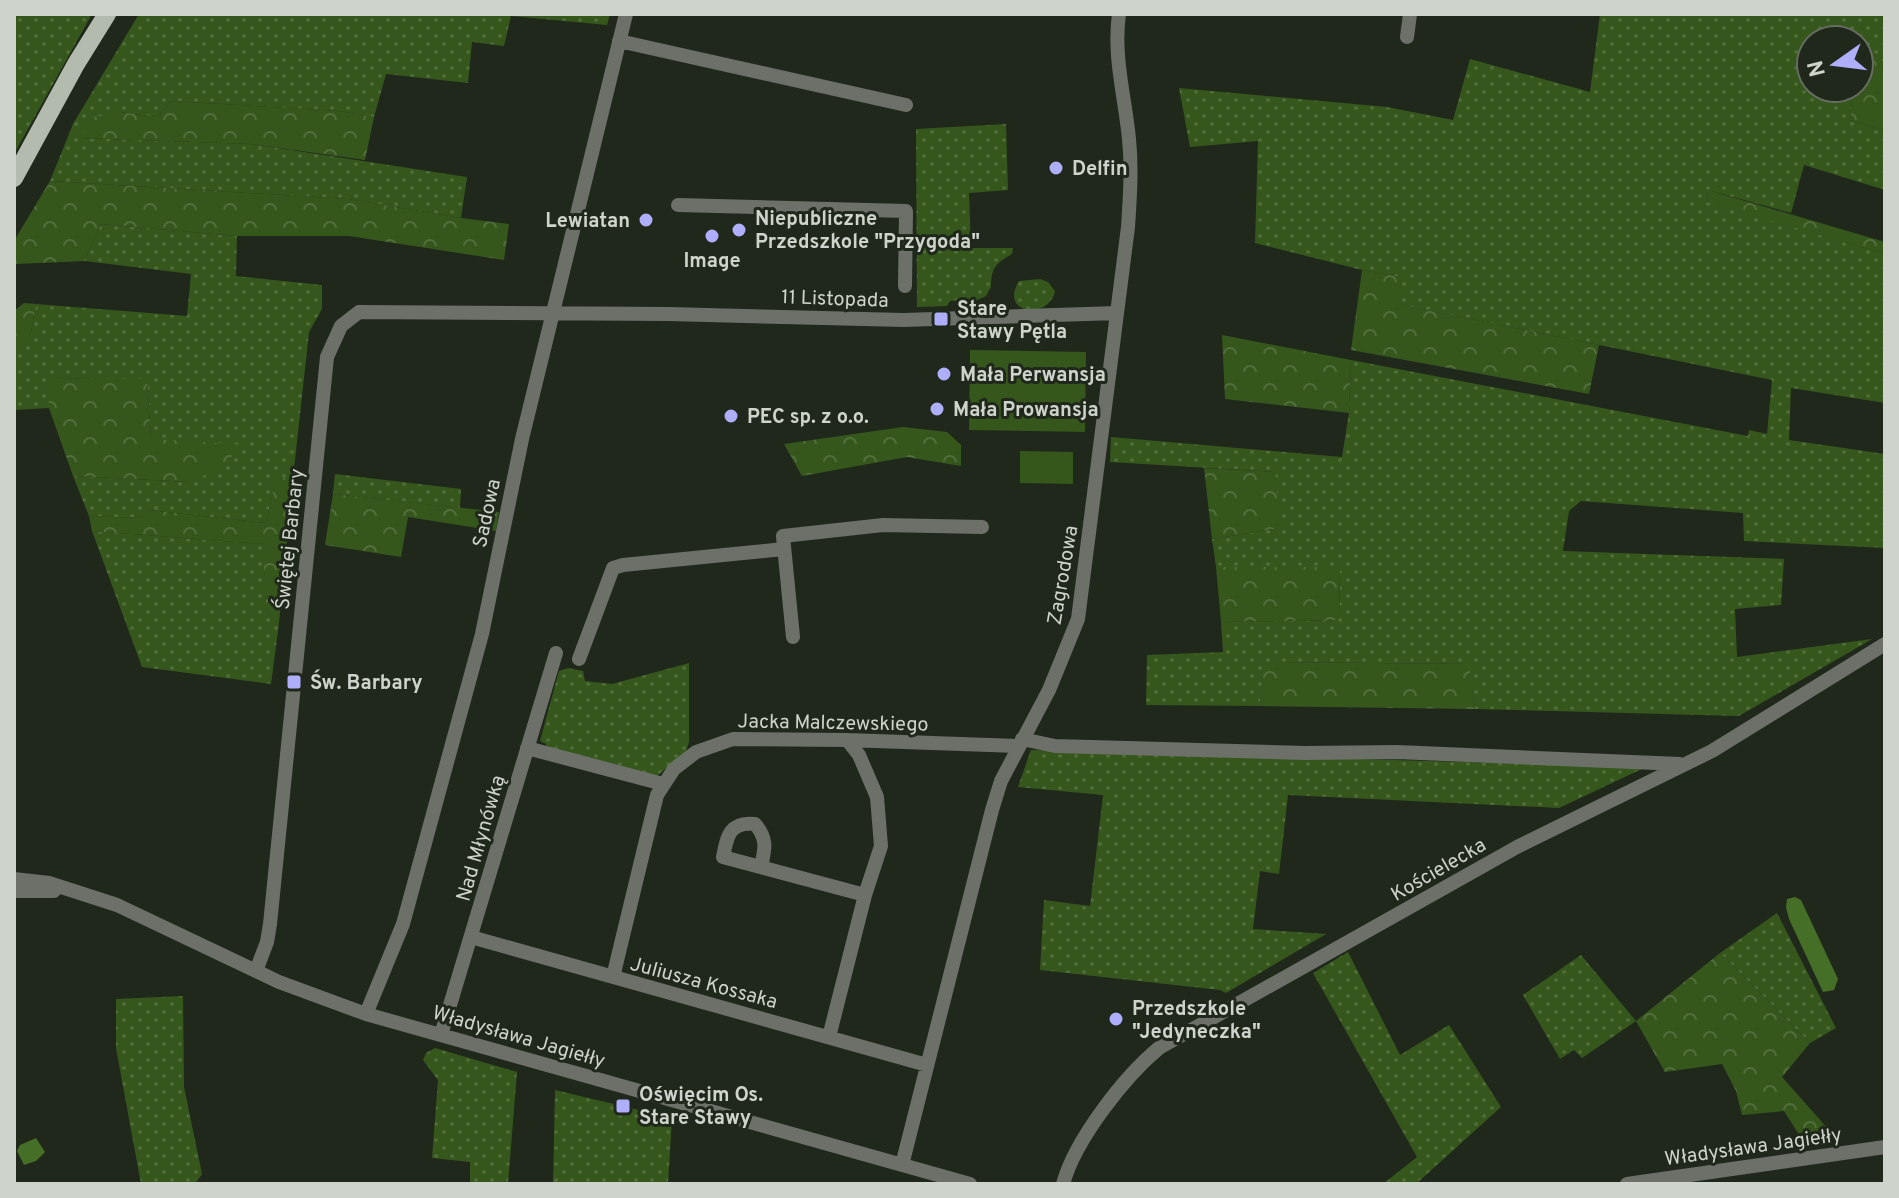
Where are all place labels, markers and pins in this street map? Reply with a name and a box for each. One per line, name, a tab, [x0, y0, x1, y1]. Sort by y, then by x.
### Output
place label: Delfin	[1072, 157, 1128, 183]
marker: Delfin	[1047, 159, 1065, 177]
place label: Niepubliczne Przedszkole "Przygoda"	[755, 207, 980, 256]
place label: Lewiatan	[545, 209, 630, 235]
marker: Lewiatan	[637, 211, 655, 229]
marker: Niepubliczne Przedszkole "Przygoda"	[730, 221, 748, 239]
marker: Image	[703, 227, 721, 245]
place label: Image	[683, 249, 741, 275]
place label: Stare Stawy Pętla	[957, 297, 1067, 346]
marker: Stare Stawy Pętla	[932, 310, 950, 328]
place label: Mała Perwansja	[960, 363, 1106, 389]
marker: Mała Perwansja	[935, 365, 953, 383]
place label: Mała Prowansja	[953, 398, 1099, 424]
marker: Mała Prowansja	[928, 400, 946, 418]
place label: PEC sp. z o.o.	[747, 405, 869, 431]
marker: PEC sp. z o.o.	[722, 407, 740, 425]
place label: Św. Barbary	[310, 669, 423, 697]
marker: Św. Barbary	[285, 673, 303, 691]
place label: Przedszkole "Jedyneczka"	[1132, 997, 1261, 1046]
marker: Przedszkole "Jedyneczka"	[1107, 1010, 1125, 1028]
place label: Oświęcim Os. Stare Stawy	[639, 1083, 763, 1132]
marker: Oświęcim Os. Stare Stawy	[614, 1097, 632, 1115]

